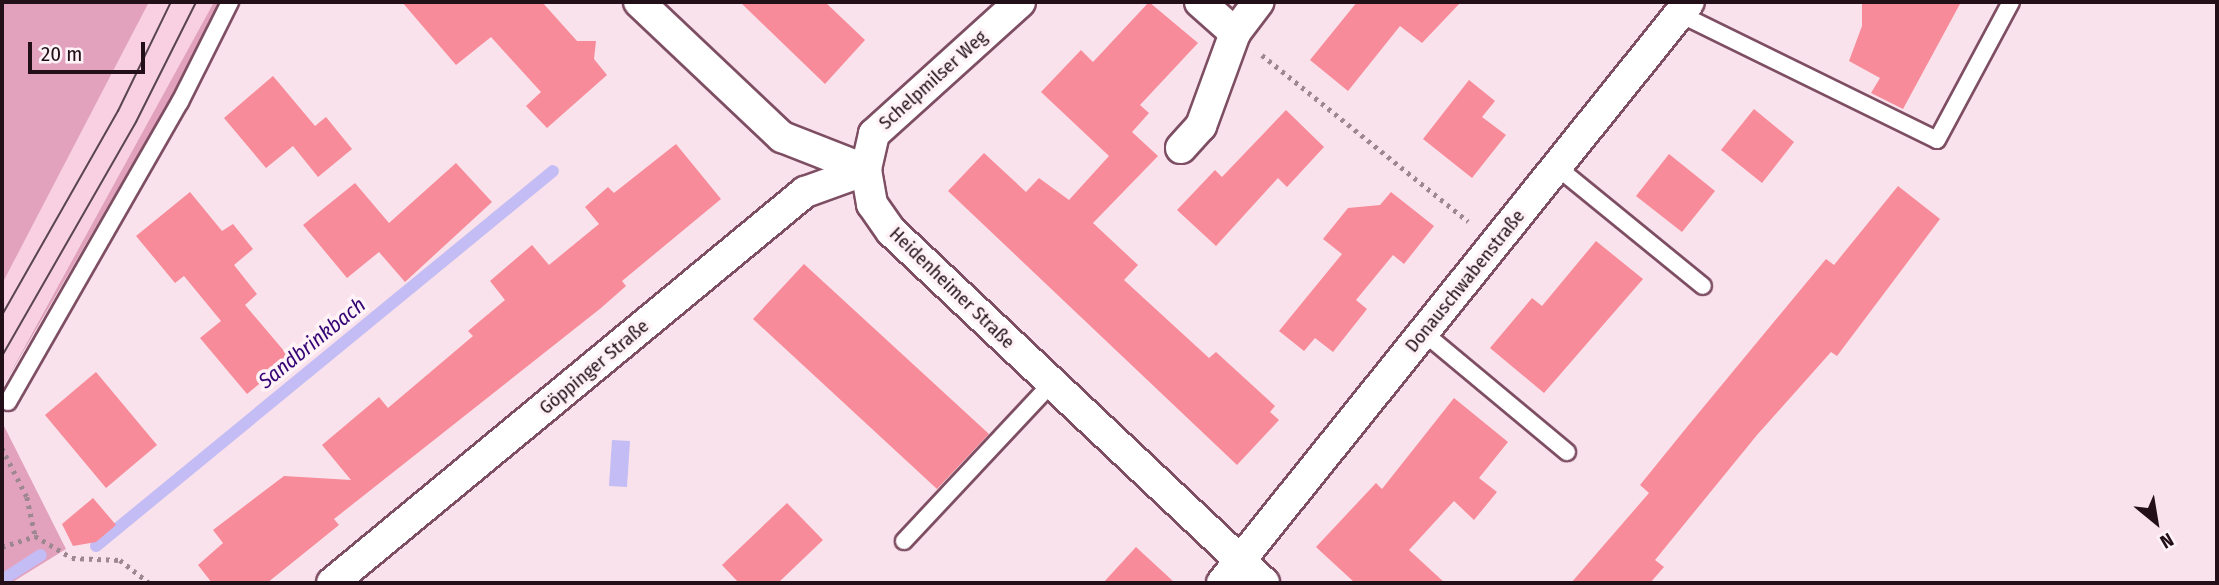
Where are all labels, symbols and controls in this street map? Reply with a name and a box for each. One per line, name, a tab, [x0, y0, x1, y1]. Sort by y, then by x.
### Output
street label: Schelpmilser Weg	[874, 26, 992, 134]
scale bar	[32, 28, 149, 72]
text: 20 m	[41, 41, 82, 67]
street label: Donauschwabenstraße	[1401, 205, 1529, 357]
street label: Heidenheimer Straße	[885, 222, 1019, 354]
water label: Sandbrinkbach	[253, 292, 371, 394]
street label: Göppinger Straße	[535, 315, 653, 419]
north arrow	[2121, 487, 2191, 557]
text: N	[2156, 528, 2177, 553]

